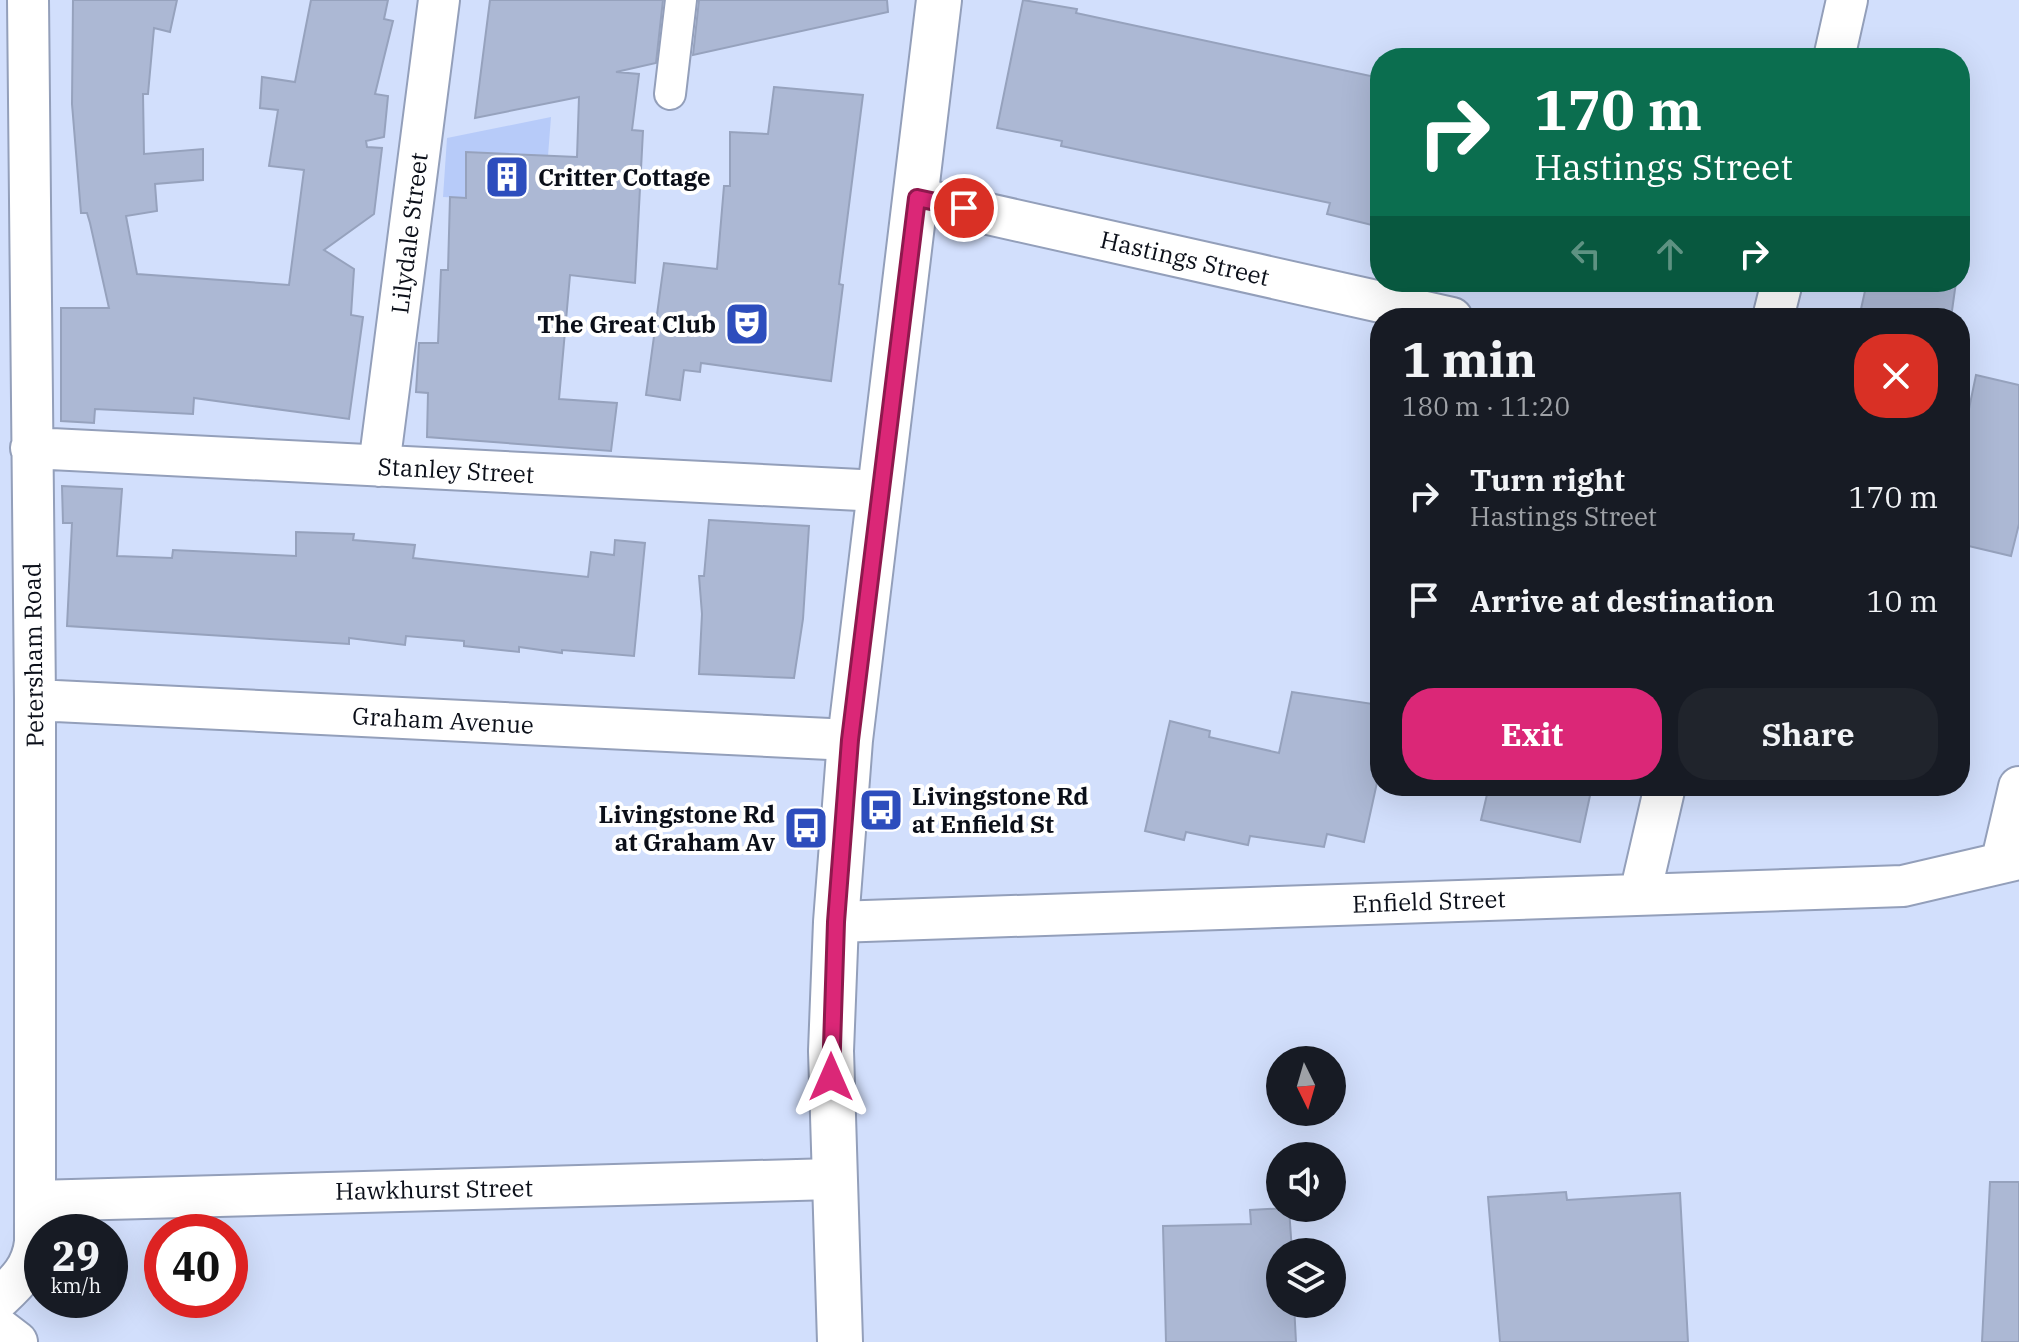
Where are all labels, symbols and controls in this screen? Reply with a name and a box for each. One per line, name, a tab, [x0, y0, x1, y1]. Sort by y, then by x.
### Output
text: 170 m	[1534, 73, 1702, 145]
icon: right	[1402, 80, 1506, 184]
text: Hastings Street	[1534, 143, 1793, 190]
street label: Lilydale Street	[383, 150, 435, 316]
building icon: Critter Cottage	[483, 153, 531, 201]
place label: Critter Cottage	[538, 161, 711, 193]
pin	[930, 174, 998, 242]
icon: arrive	[942, 186, 986, 230]
street label: Hastings Street	[1097, 223, 1273, 293]
icon: left	[1564, 232, 1608, 276]
icon: ahead	[1648, 232, 1692, 276]
icon: right	[1732, 232, 1776, 276]
theatre icon: The Great Club	[723, 300, 771, 348]
place label: The Great Club	[537, 308, 716, 340]
text: 1 min	[1402, 328, 1536, 390]
button: close	[1854, 334, 1938, 418]
text: 180 m · 11:20	[1402, 389, 1570, 423]
street label: Stanley Street	[377, 450, 535, 490]
text: Turn right	[1470, 460, 1625, 499]
icon: right	[1402, 474, 1446, 518]
text: 170 m	[1848, 477, 1938, 516]
text: Hastings Street	[1470, 499, 1657, 533]
street label: Petersham Road	[15, 562, 51, 748]
icon: arrive	[1402, 578, 1446, 622]
text: Arrive at destination	[1470, 581, 1775, 620]
text: 10 m	[1866, 581, 1938, 620]
button: Exit	[1402, 688, 1662, 780]
button: Share	[1678, 688, 1938, 780]
street label: Graham Avenue	[351, 699, 535, 741]
place label: Livingstone Rd at Enfield St	[912, 780, 1089, 840]
bus stop icon: Livingstone Rd at Enfield St	[857, 786, 905, 834]
place label: Livingstone Rd at Graham Av	[599, 798, 775, 858]
bus stop icon: Livingstone Rd at Graham Av	[782, 804, 830, 852]
street label: Enfield Street	[1352, 882, 1506, 920]
position arrow	[789, 1035, 873, 1119]
north arrow	[1266, 1046, 1346, 1126]
map controls	[1266, 1046, 1346, 1318]
button: sound	[1266, 1142, 1346, 1222]
street label: Hawkhurst Street	[335, 1171, 533, 1207]
speed limit sign: 40	[144, 1214, 248, 1318]
text: 29	[52, 1230, 100, 1282]
button: layers	[1266, 1238, 1346, 1318]
text: km/h	[51, 1272, 101, 1299]

